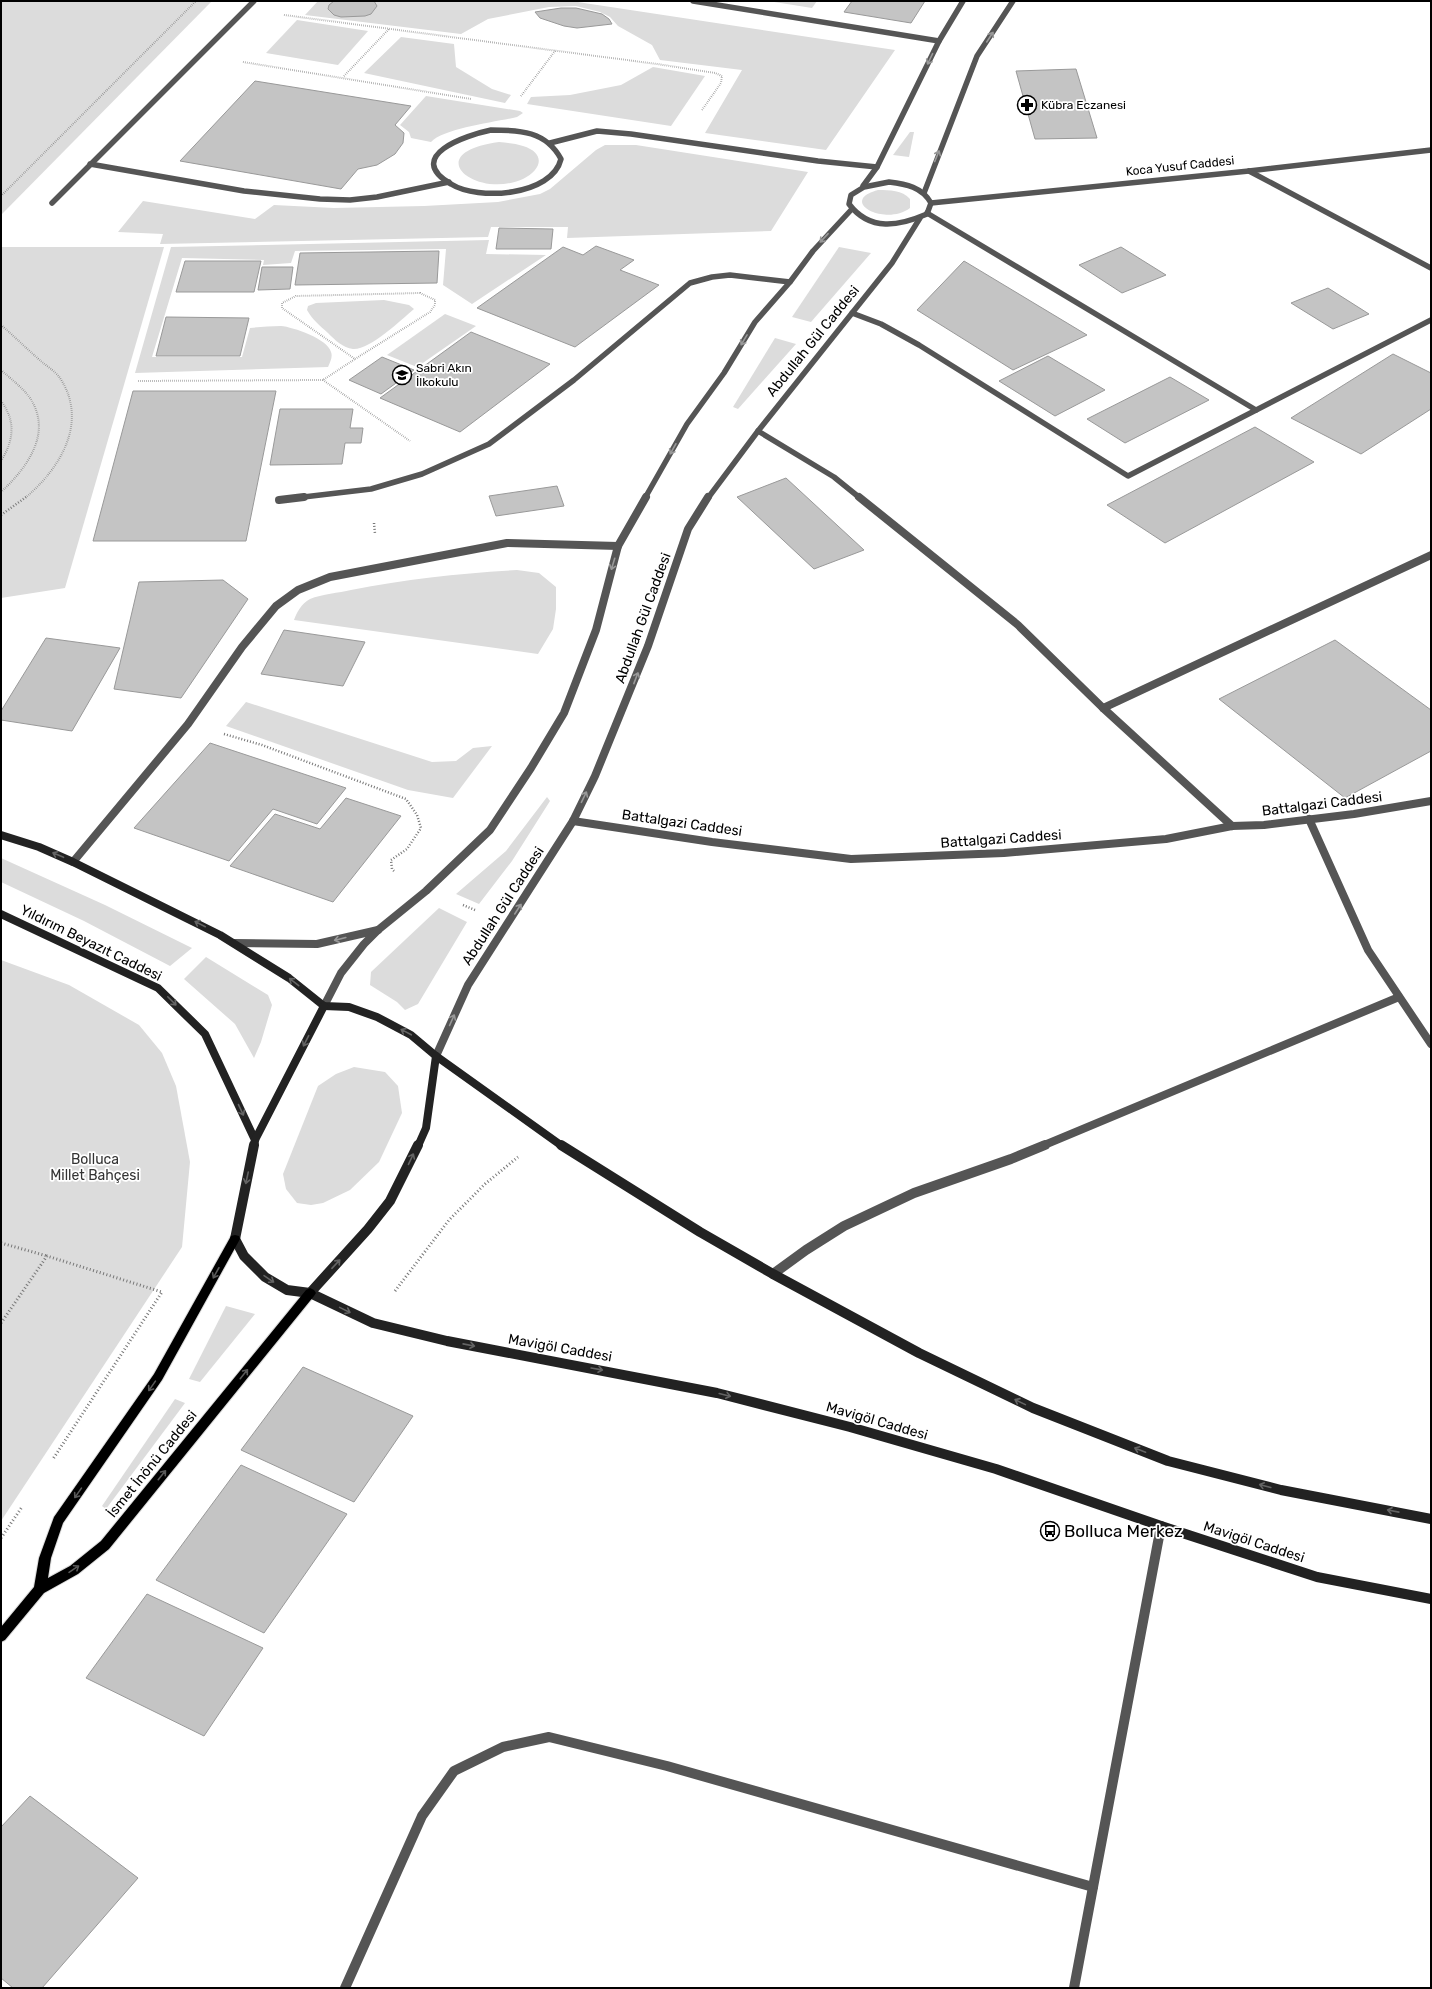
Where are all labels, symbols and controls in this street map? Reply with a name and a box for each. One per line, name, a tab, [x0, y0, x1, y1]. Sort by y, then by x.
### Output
one-way arrow	[986, 31, 994, 43]
one-way arrow	[926, 53, 933, 65]
pharmacy icon: Kübra Eczanesi	[1016, 94, 1038, 116]
place label: Kübra Eczanesi	[1041, 98, 1126, 112]
one-way arrow	[934, 151, 942, 163]
street label: Koca Yusuf Caddesi	[1125, 153, 1235, 179]
one-way arrow	[820, 233, 829, 244]
street label: Abdullah Gül Caddesi	[763, 282, 863, 400]
one-way arrow	[739, 334, 747, 346]
place label: Sabri Akın İlkokulu	[416, 361, 472, 389]
school or university icon: Sabri Akın İlkokulu	[391, 364, 413, 386]
one-way arrow	[669, 443, 676, 455]
street label: Abdullah Gül Caddesi	[611, 550, 675, 686]
one-way arrow	[609, 557, 616, 570]
one-way arrow	[632, 672, 640, 684]
street label: Battalgazi Caddesi	[1261, 788, 1383, 820]
one-way arrow	[581, 791, 588, 803]
street label: Battalgazi Caddesi	[621, 806, 743, 840]
street label: Battalgazi Caddesi	[940, 826, 1062, 852]
street label: Abdullah Gül Caddesi	[458, 844, 548, 968]
one-way arrow	[53, 851, 65, 858]
street label: Yıldırım Beyazıt Caddesi	[17, 901, 165, 985]
one-way arrow	[514, 904, 522, 915]
one-way arrow	[194, 920, 206, 928]
one-way arrow	[333, 936, 346, 943]
one-way arrow	[288, 978, 299, 986]
one-way arrow	[167, 996, 177, 1006]
one-way arrow	[449, 1015, 456, 1027]
one-way arrow	[400, 1028, 412, 1035]
one-way arrow	[302, 1035, 309, 1047]
one-way arrow	[238, 1103, 245, 1115]
park label: Bolluca Millet Bahçesi	[50, 1151, 140, 1184]
one-way arrow	[408, 1153, 415, 1165]
one-way arrow	[243, 1171, 251, 1184]
one-way arrow	[332, 1259, 341, 1269]
one-way arrow	[211, 1267, 219, 1279]
one-way arrow	[263, 1275, 274, 1283]
one-way arrow	[339, 1307, 351, 1314]
street label: Mavigöl Caddesi	[507, 1330, 613, 1366]
one-way arrow	[463, 1342, 476, 1350]
one-way arrow	[590, 1365, 603, 1373]
one-way arrow	[240, 1368, 249, 1379]
one-way arrow	[148, 1381, 156, 1392]
one-way arrow	[718, 1391, 731, 1399]
street label: Mavigöl Caddesi	[824, 1398, 930, 1444]
one-way arrow	[1014, 1398, 1026, 1405]
street label: İsmet İnönü Caddesi	[104, 1407, 200, 1521]
one-way arrow	[1135, 1445, 1147, 1453]
one-way arrow	[158, 1469, 167, 1480]
one-way arrow	[1259, 1482, 1272, 1489]
one-way arrow	[74, 1488, 82, 1499]
one-way arrow	[1387, 1507, 1400, 1515]
street label: Mavigöl Caddesi	[1201, 1518, 1307, 1566]
bus stop icon: Bolluca Merkez	[1039, 1520, 1061, 1542]
place label: Bolluca Merkez	[1064, 1521, 1183, 1541]
one-way arrow	[68, 1565, 79, 1573]

